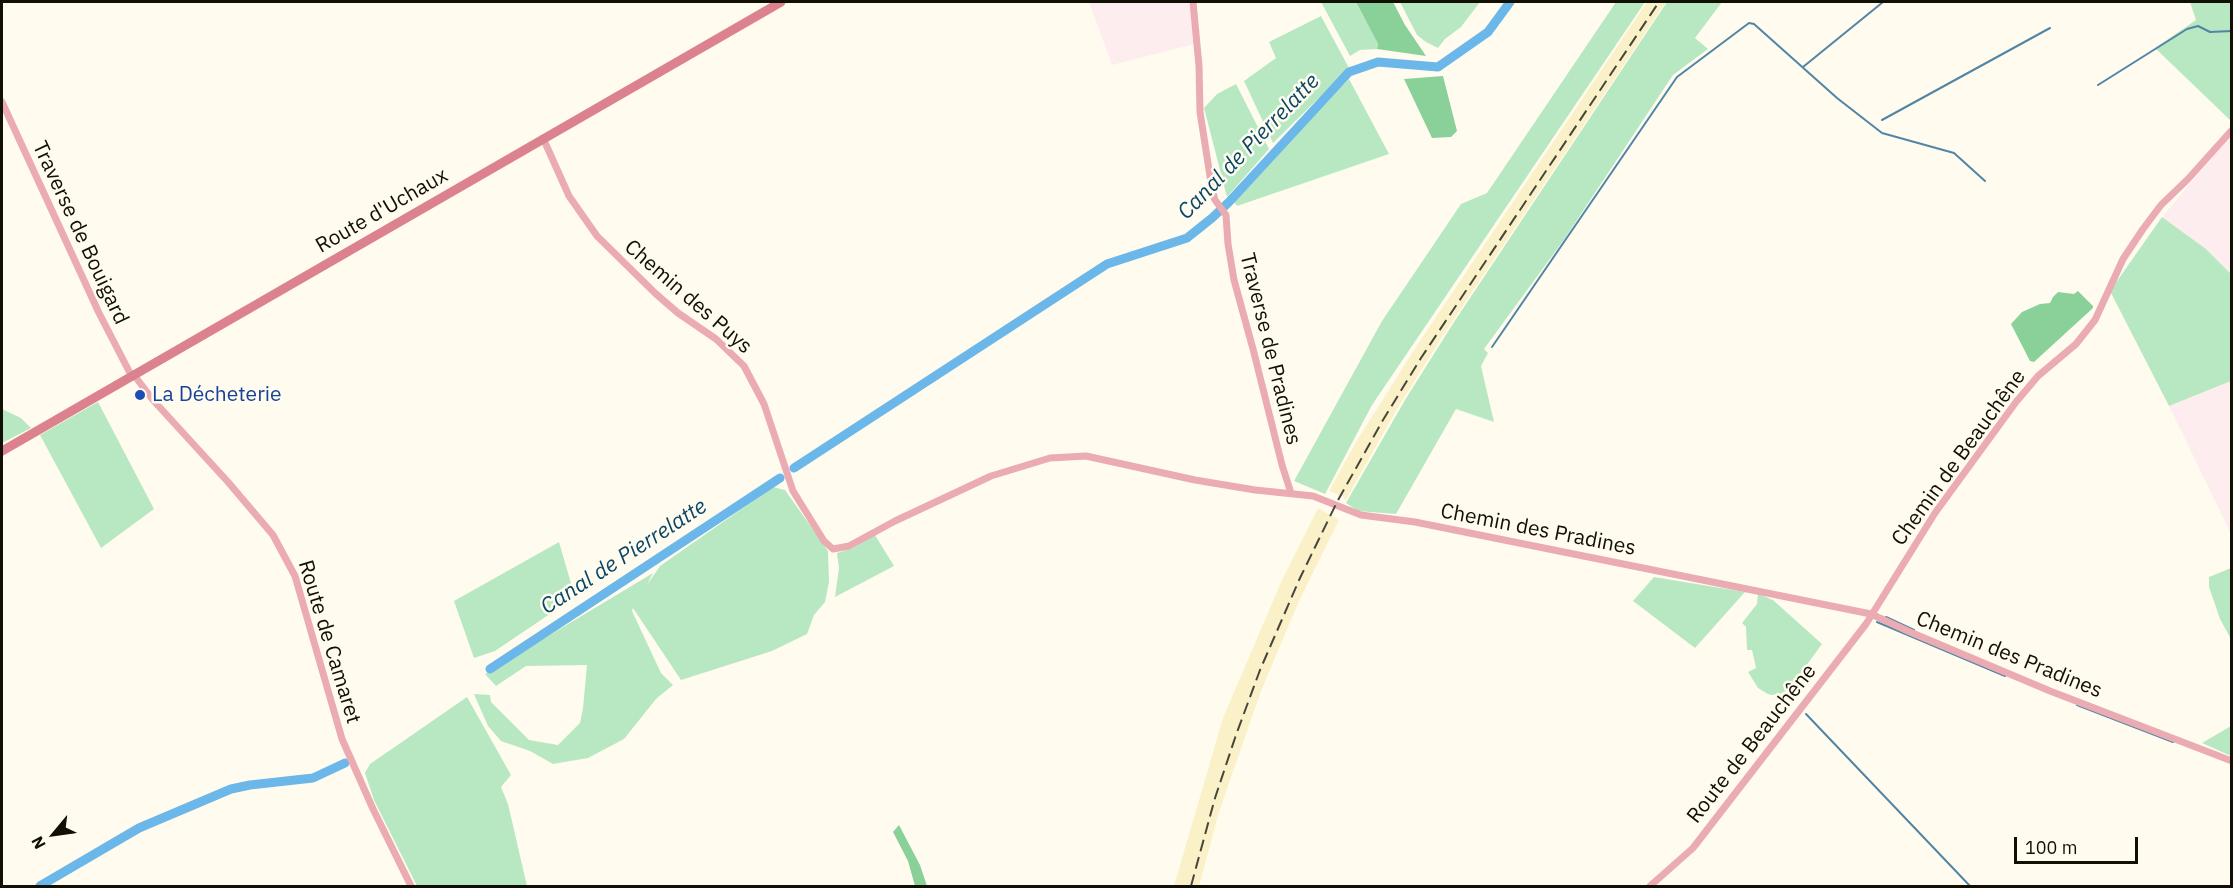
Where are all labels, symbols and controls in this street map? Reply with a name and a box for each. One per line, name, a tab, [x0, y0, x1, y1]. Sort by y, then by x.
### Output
water label: Canal de Pierrelatte	[1173, 69, 1325, 225]
street label: Traverse de Bouigard	[26, 137, 134, 329]
street label: Route d'Uchaux	[311, 163, 453, 259]
street label: Chemin des Puys	[619, 235, 757, 359]
street label: Traverse de Pradines	[1234, 250, 1306, 448]
street label: Chemin de Beauchêne	[1887, 365, 2031, 551]
place label: La Décheterie	[152, 382, 282, 408]
marker: La Décheterie	[133, 388, 147, 402]
water label: Canal de Pierrelatte	[536, 494, 712, 620]
street label: Chemin des Pradines	[1438, 499, 1638, 561]
street label: Route de Camaret	[292, 557, 366, 727]
street label: Chemin des Pradines	[1912, 606, 2106, 704]
street label: Route de Beauchêne	[1682, 659, 1822, 829]
north arrow	[24, 804, 84, 864]
scale bar	[2017, 825, 2142, 863]
text: N	[27, 833, 50, 853]
text: 100 m	[2025, 836, 2077, 859]

